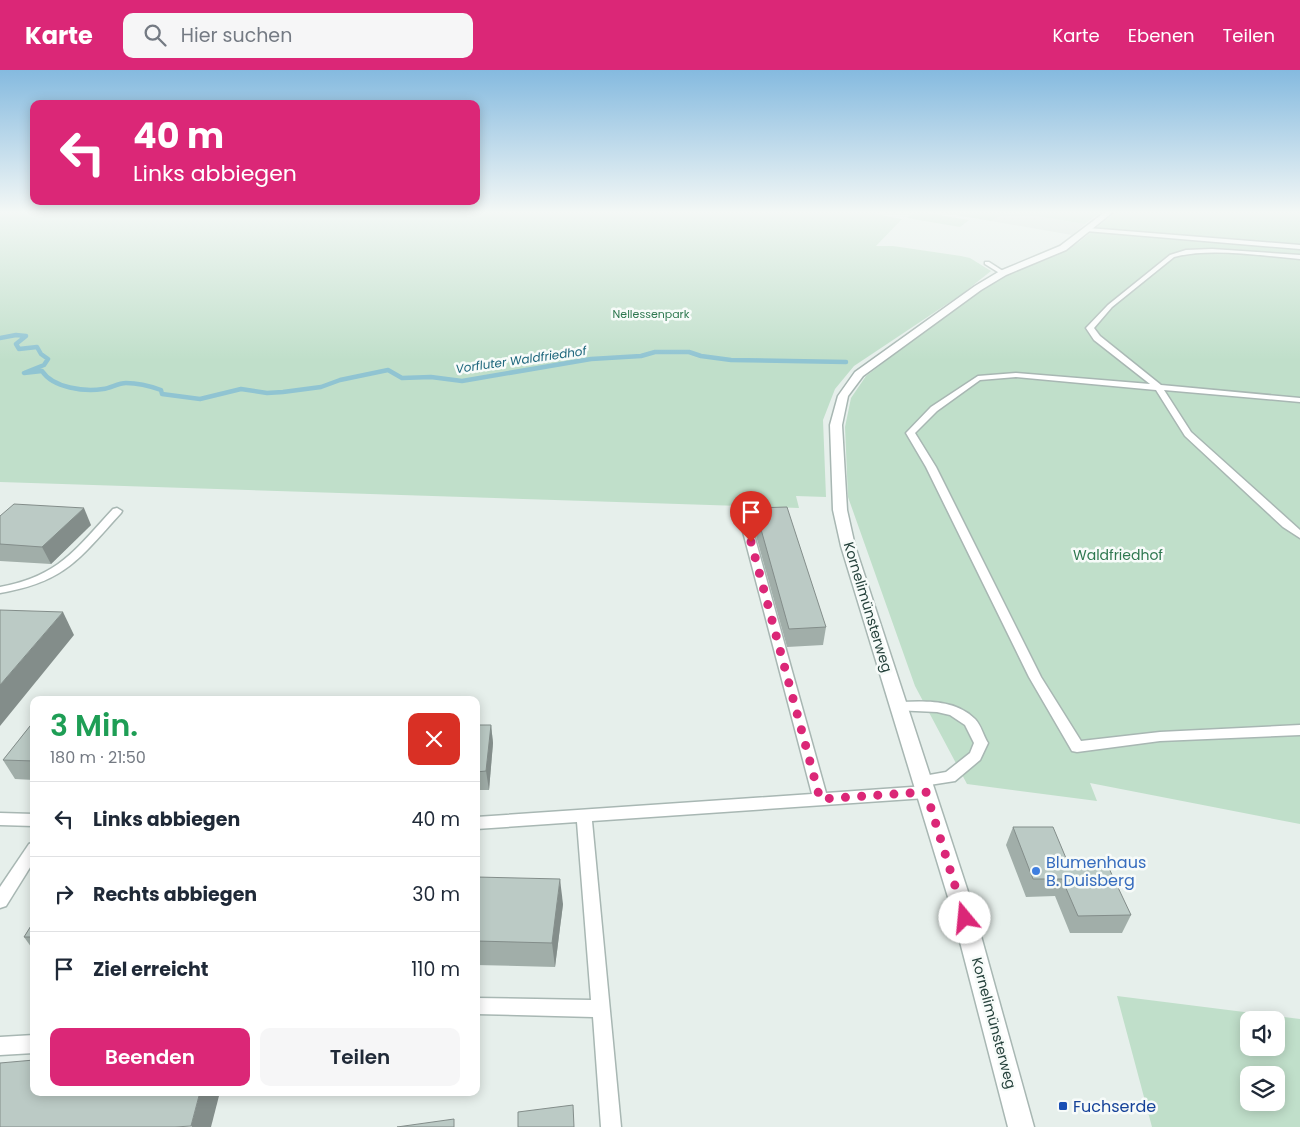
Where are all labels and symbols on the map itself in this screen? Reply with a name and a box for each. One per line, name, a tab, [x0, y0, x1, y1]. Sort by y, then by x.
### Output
park label: Nellessenpark	[613, 306, 690, 322]
water label: Vorfluter Waldfriedhof	[454, 342, 588, 377]
pin	[730, 491, 772, 542]
street label: Kornelimünsterweg	[839, 539, 897, 675]
park label: Waldfriedhof	[1073, 545, 1163, 565]
place label: Blumenhaus B. Duisberg	[1046, 851, 1146, 892]
marker: Blumenhaus B. Duisberg	[1030, 865, 1042, 877]
position arrow	[938, 891, 990, 943]
street label: Kornelimünsterweg	[967, 955, 1021, 1091]
place label: Fuchserde	[1073, 1095, 1156, 1118]
marker: Fuchserde	[1057, 1100, 1069, 1112]

